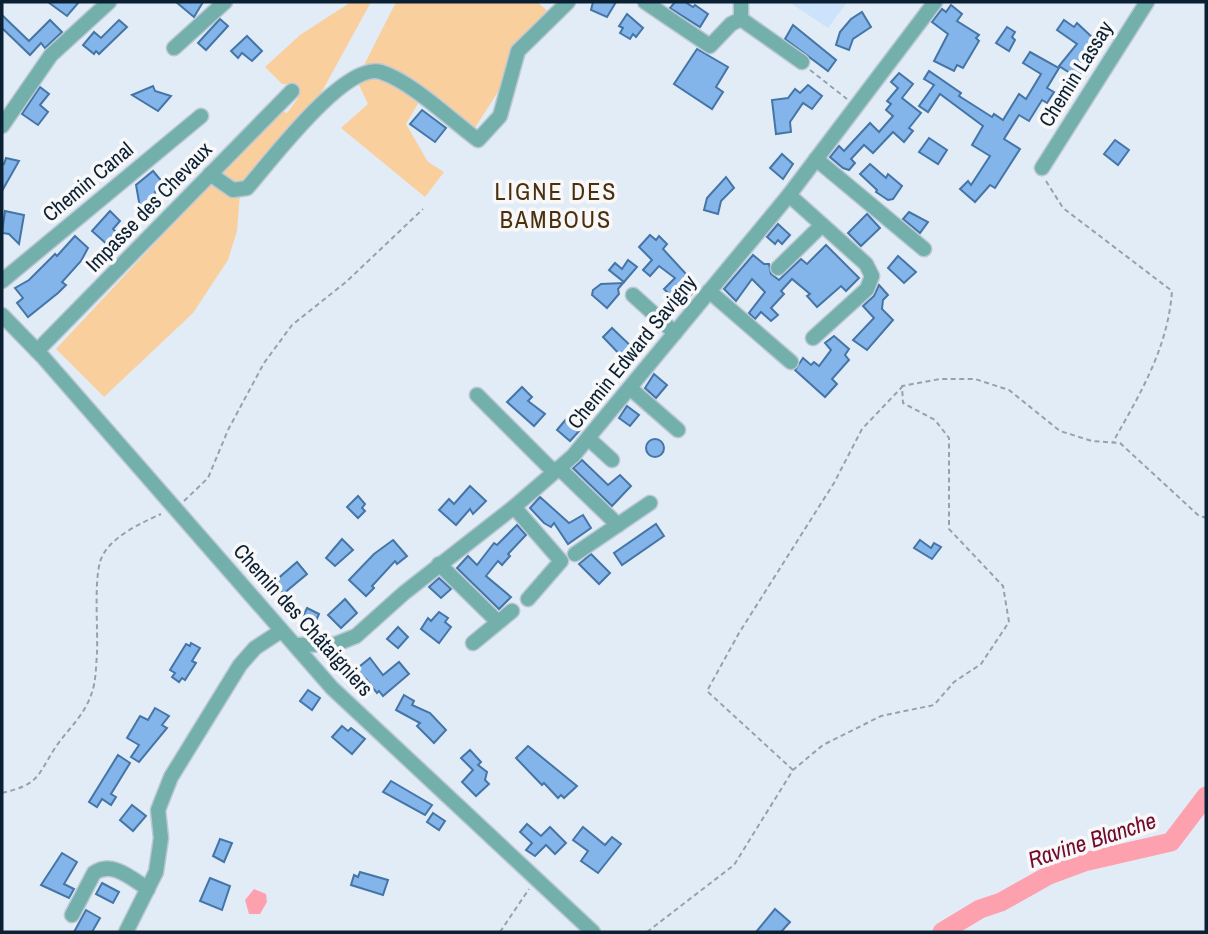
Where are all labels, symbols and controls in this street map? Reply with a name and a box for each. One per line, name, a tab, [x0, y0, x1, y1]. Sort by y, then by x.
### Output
street label: Chemin Lassay	[1032, 15, 1120, 132]
street label: Chemin Canal	[36, 135, 139, 228]
street label: Impasse des Chevaux	[79, 135, 219, 278]
district label: LIGNE DES BAMBOUS	[495, 175, 618, 235]
street label: Chemin Edward Savigny	[560, 268, 703, 435]
street label: Chemin des Châtaigniers	[227, 537, 380, 702]
water label: Ravine Blanche	[1024, 804, 1160, 875]

